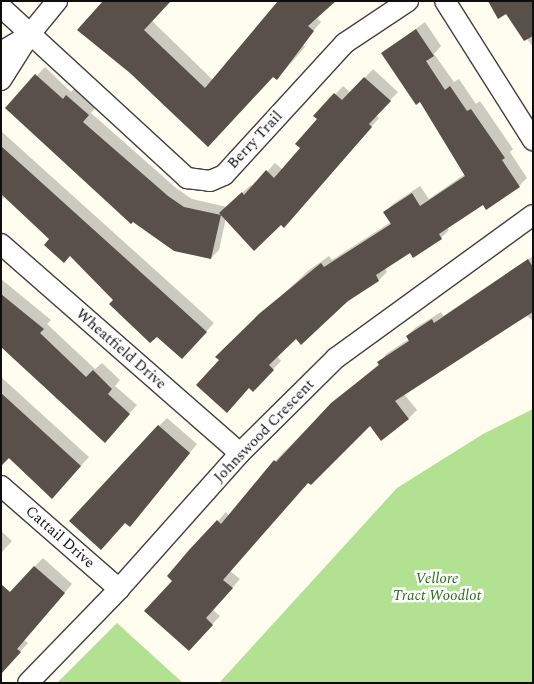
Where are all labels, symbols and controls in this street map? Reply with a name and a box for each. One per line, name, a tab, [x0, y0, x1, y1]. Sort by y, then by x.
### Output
street label: Berry Trail	[224, 107, 286, 173]
street label: Wheatfield Drive	[72, 305, 170, 393]
street label: Johnswood Crescent	[210, 376, 318, 486]
street label: Cattail Drive	[22, 502, 98, 572]
park label: Vellore Tract Woodlot	[393, 569, 481, 604]

